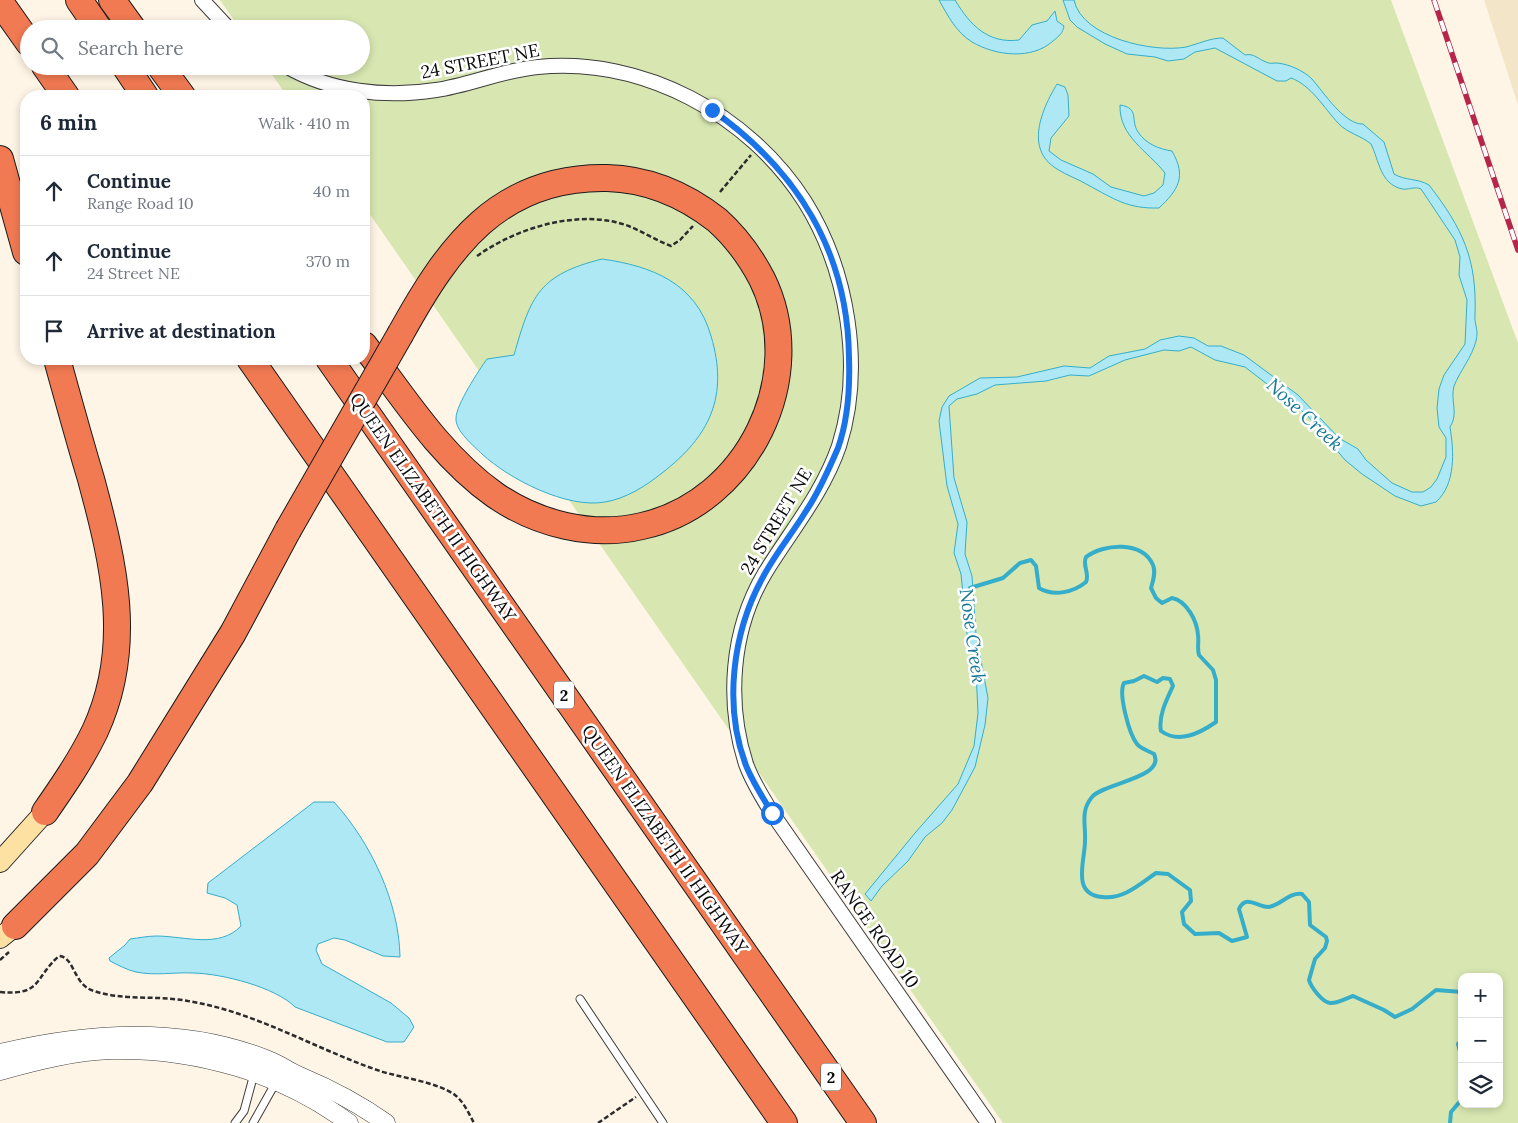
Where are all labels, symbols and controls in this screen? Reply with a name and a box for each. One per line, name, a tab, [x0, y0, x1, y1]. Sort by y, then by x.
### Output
search box	[20, 20, 370, 75]
icon: search	[38, 34, 66, 62]
text: Search here	[78, 36, 184, 60]
street label: 24 STREET NE	[419, 38, 541, 84]
route end	[701, 99, 724, 122]
text: 6 min	[40, 109, 97, 136]
text: Walk · 410 m	[258, 113, 350, 133]
text: Continue	[87, 169, 171, 193]
icon: ahead	[40, 177, 68, 205]
text: 40 m	[313, 181, 350, 201]
text: Range Road 10	[87, 193, 194, 213]
text: Continue	[87, 239, 171, 263]
icon: ahead	[40, 247, 68, 275]
text: 370 m	[306, 251, 350, 271]
text: 24 Street NE	[87, 263, 180, 283]
icon: arrive	[40, 317, 68, 345]
text: Arrive at destination	[87, 319, 276, 343]
water label: Nose Creek	[1262, 373, 1348, 456]
street label: QUEEN ELIZABETH II HIGHWAY	[345, 388, 522, 627]
street label: 24 STREET NE	[735, 463, 817, 579]
water label: Nose Creek	[954, 587, 992, 685]
road number: 2	[554, 682, 574, 708]
street label: QUEEN ELIZABETH II HIGHWAY	[577, 720, 754, 959]
route start	[761, 802, 784, 825]
street label: RANGE ROAD 10	[826, 865, 924, 993]
map controls	[1458, 973, 1503, 1108]
button: +	[1458, 973, 1503, 1018]
button: −	[1458, 1018, 1503, 1063]
button: layers	[1458, 1063, 1503, 1108]
road number: 2	[821, 1064, 841, 1090]

